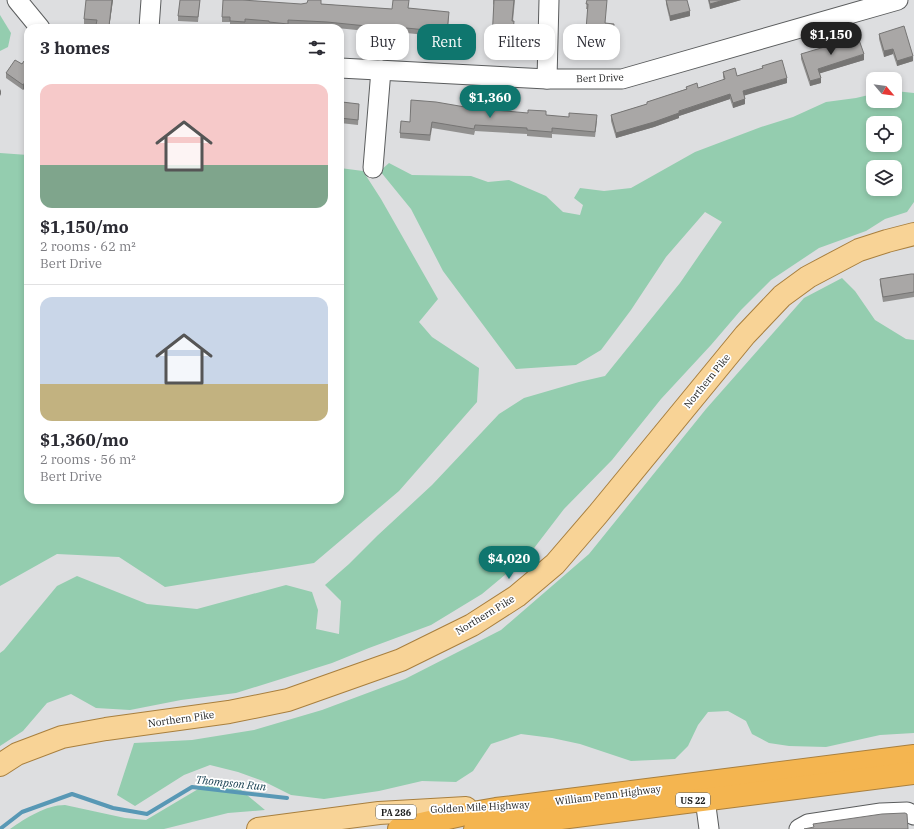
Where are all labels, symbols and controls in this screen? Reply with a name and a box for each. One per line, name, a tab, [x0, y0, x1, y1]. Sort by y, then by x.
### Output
pin: $1,150	[798, 22, 864, 56]
chip: Buy	[356, 24, 409, 60]
chip: Rent	[417, 24, 476, 60]
chip: Filters	[484, 24, 555, 60]
chip: New	[563, 24, 620, 60]
text: $1,150	[810, 26, 852, 43]
text: 3 homes	[40, 37, 110, 59]
icon: filters	[306, 37, 328, 59]
street label: Bert Drive	[576, 71, 624, 85]
north arrow	[866, 72, 902, 108]
map controls	[866, 72, 902, 196]
pin: $1,360	[457, 85, 523, 119]
text: $1,360	[469, 89, 511, 106]
icon: home	[148, 110, 220, 182]
button: locate	[866, 116, 902, 152]
button: layers	[866, 160, 902, 196]
text: $1,150/mo	[40, 216, 129, 238]
text: 2 rooms · 62 m²	[40, 238, 136, 255]
text: Bert Drive	[40, 255, 102, 272]
icon: home	[148, 323, 220, 395]
street label: Northern Pike	[681, 351, 733, 411]
text: $1,360/mo	[40, 429, 129, 451]
text: 2 rooms · 56 m²	[40, 451, 136, 468]
text: Bert Drive	[40, 468, 102, 485]
pin: $4,020	[476, 546, 542, 580]
text: $4,020	[488, 550, 530, 567]
street label: Northern Pike	[453, 592, 517, 638]
street label: Northern Pike	[147, 708, 215, 730]
water label: Thompson Run	[195, 772, 268, 794]
street label: William Penn Highway	[554, 782, 662, 808]
road number: US 22	[676, 793, 710, 807]
street label: Golden Mile Highway	[430, 798, 531, 816]
road number: PA 286	[376, 805, 416, 819]

